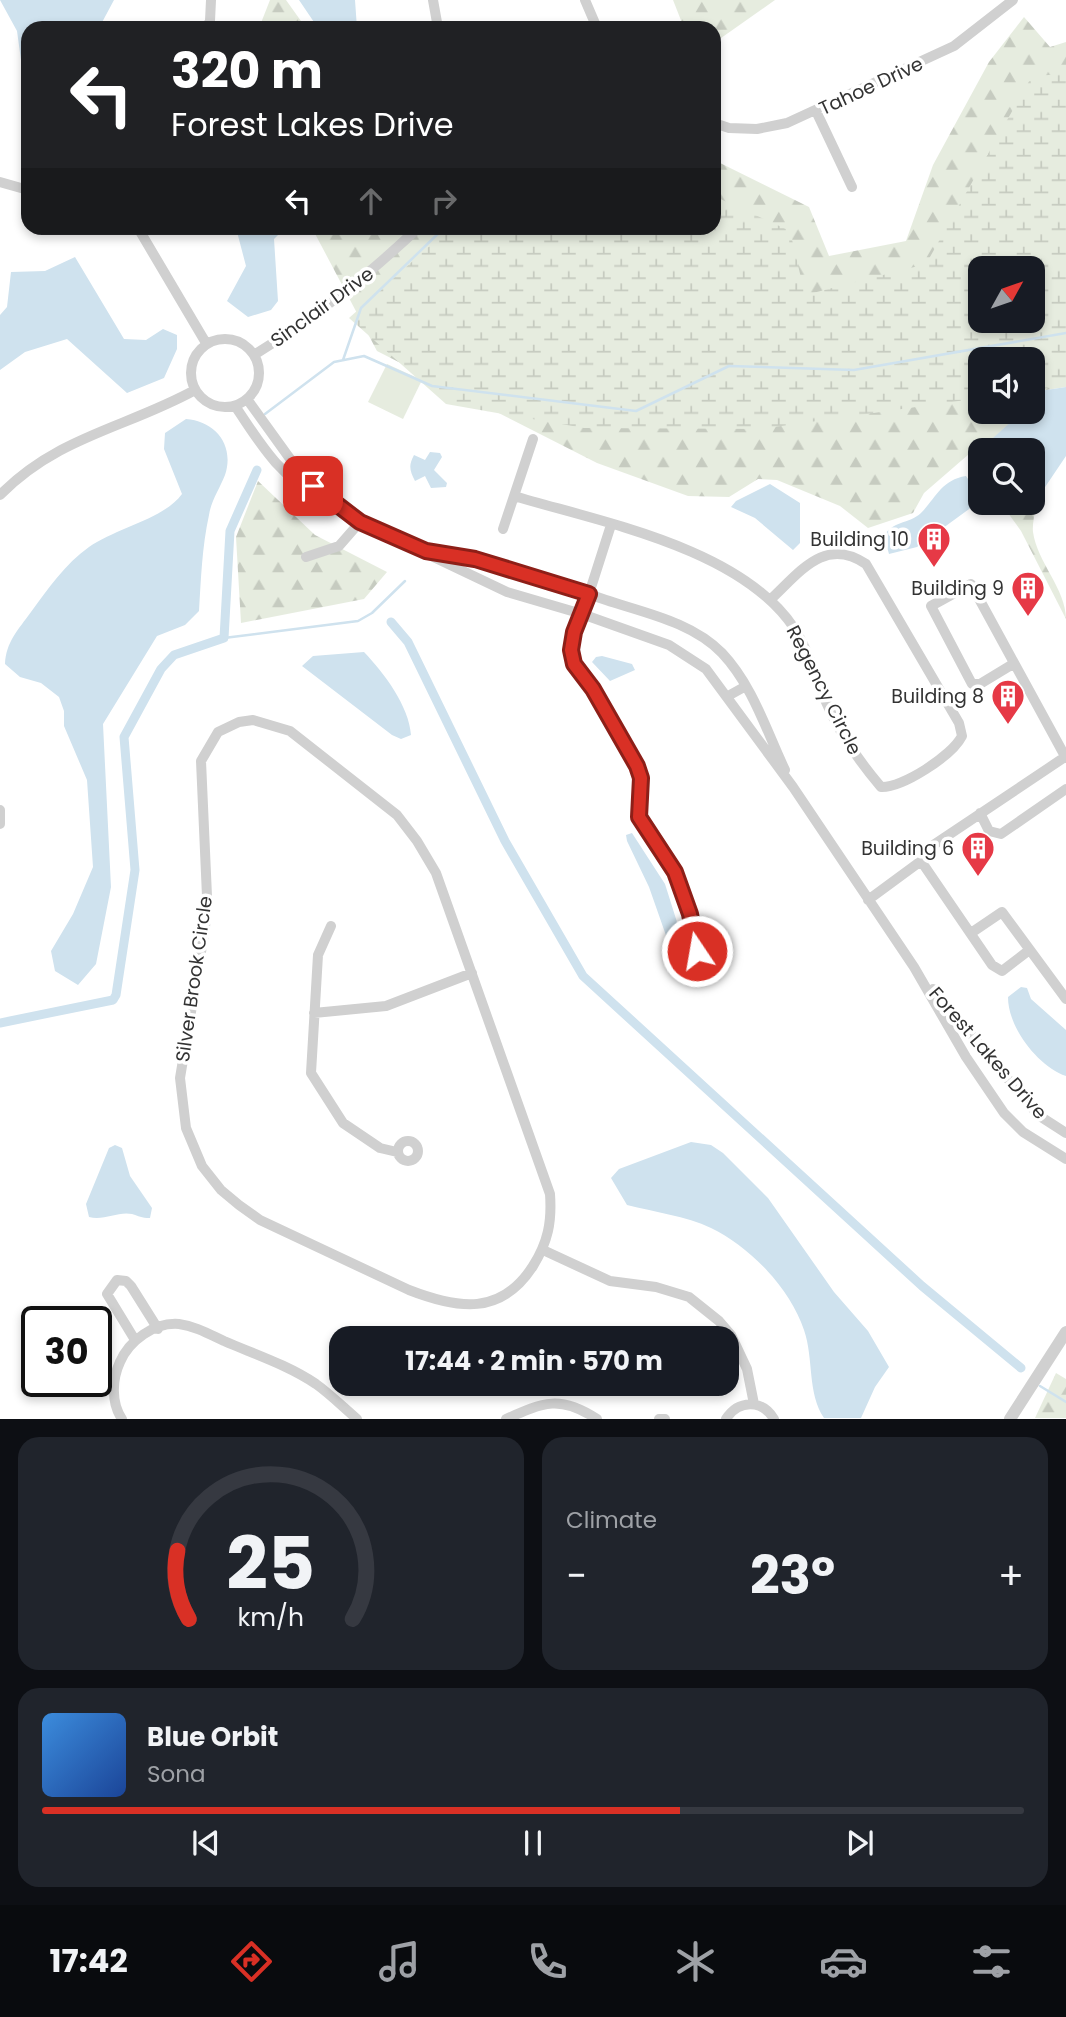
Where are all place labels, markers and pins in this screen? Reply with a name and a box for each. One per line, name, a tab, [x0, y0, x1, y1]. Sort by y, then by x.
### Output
pin	[283, 456, 343, 516]
building icon: Building 10	[915, 520, 953, 569]
place label: Building 10	[810, 526, 909, 553]
building icon: Building 9	[1009, 569, 1047, 618]
place label: Building 9	[911, 575, 1004, 602]
building icon: Building 8	[989, 677, 1027, 726]
place label: Building 8	[891, 683, 984, 710]
building icon: Building 6	[959, 829, 997, 878]
place label: Building 6	[861, 835, 954, 862]

